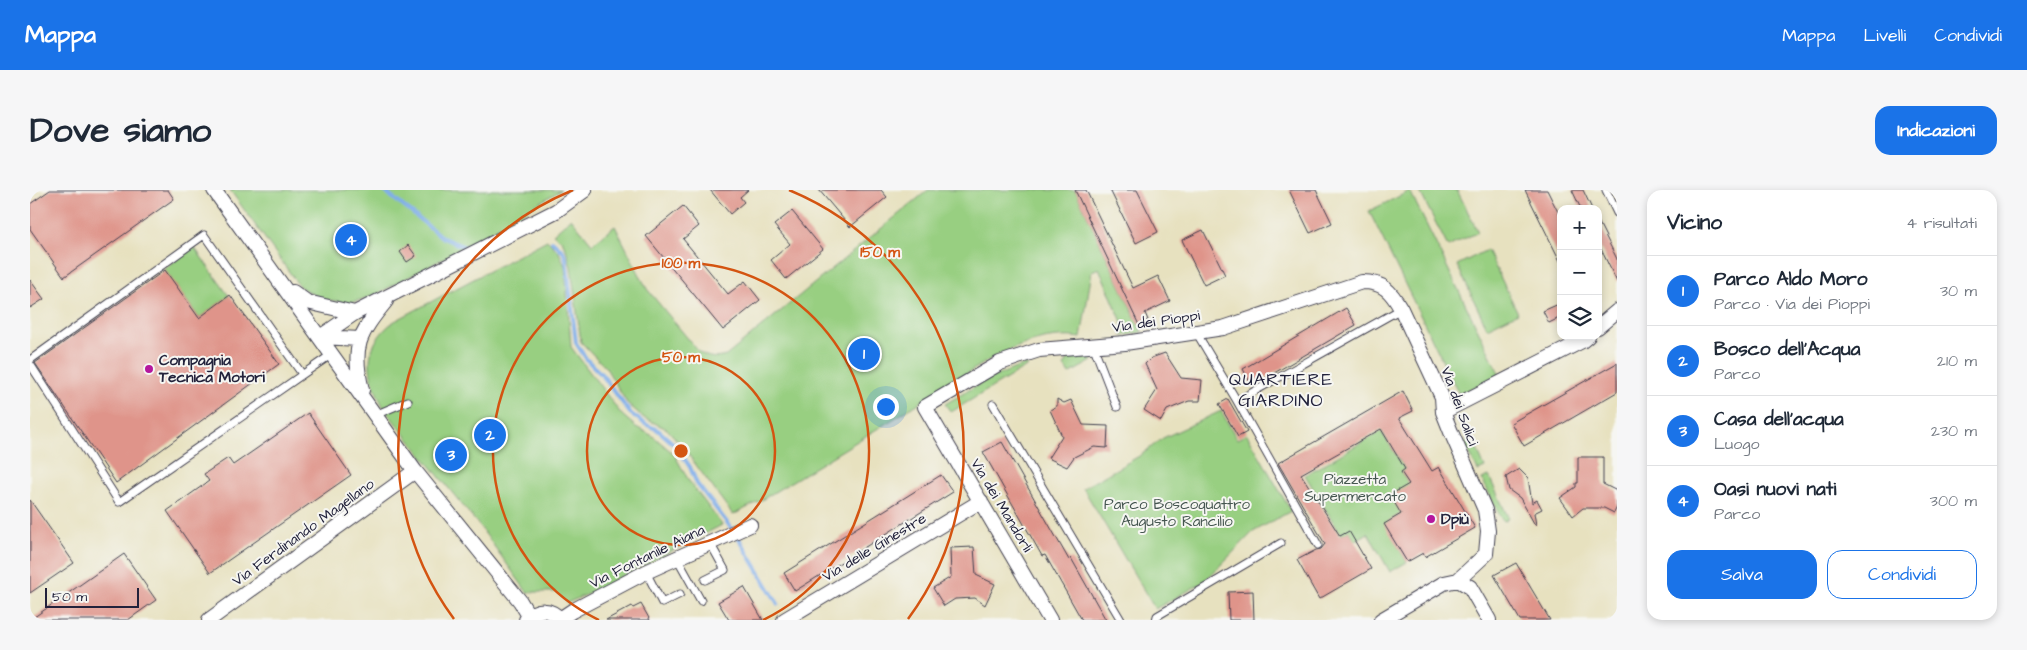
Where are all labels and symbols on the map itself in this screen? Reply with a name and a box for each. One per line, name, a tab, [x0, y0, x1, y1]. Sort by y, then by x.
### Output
pin: 4	[335, 221, 367, 259]
text: 150 m	[860, 242, 900, 263]
text: 100 m	[662, 253, 701, 274]
street label: Via dei Pioppi	[1111, 305, 1202, 338]
pin: 1	[848, 335, 880, 373]
text: 50 m	[662, 347, 700, 368]
place label: Compagnia Tecnica Motori	[158, 350, 265, 388]
marker: Compagnia Tecnica Motori	[143, 363, 155, 375]
street label: Via dei Salici	[1435, 364, 1484, 449]
district label: QUARTIERE GIARDINO	[1229, 367, 1333, 413]
your location	[873, 394, 899, 420]
pin: 2	[474, 416, 506, 454]
pin: 3	[435, 436, 467, 474]
centre of rings	[672, 442, 690, 460]
street label: Via dei Mandorli	[965, 454, 1038, 557]
park label: Piazzetta Supermercato	[1304, 469, 1406, 507]
street label: Via Ferdinando Magellano	[228, 473, 380, 592]
park label: Parco Boscoquattro Augusto Rancilio	[1104, 494, 1250, 533]
street label: Via delle Ginestre	[818, 508, 930, 587]
place label: Dpiù	[1441, 509, 1469, 530]
marker: Dpiù	[1425, 513, 1437, 525]
street label: Via Fontanile Aiana	[586, 519, 709, 594]
scale bar	[45, 585, 139, 608]

